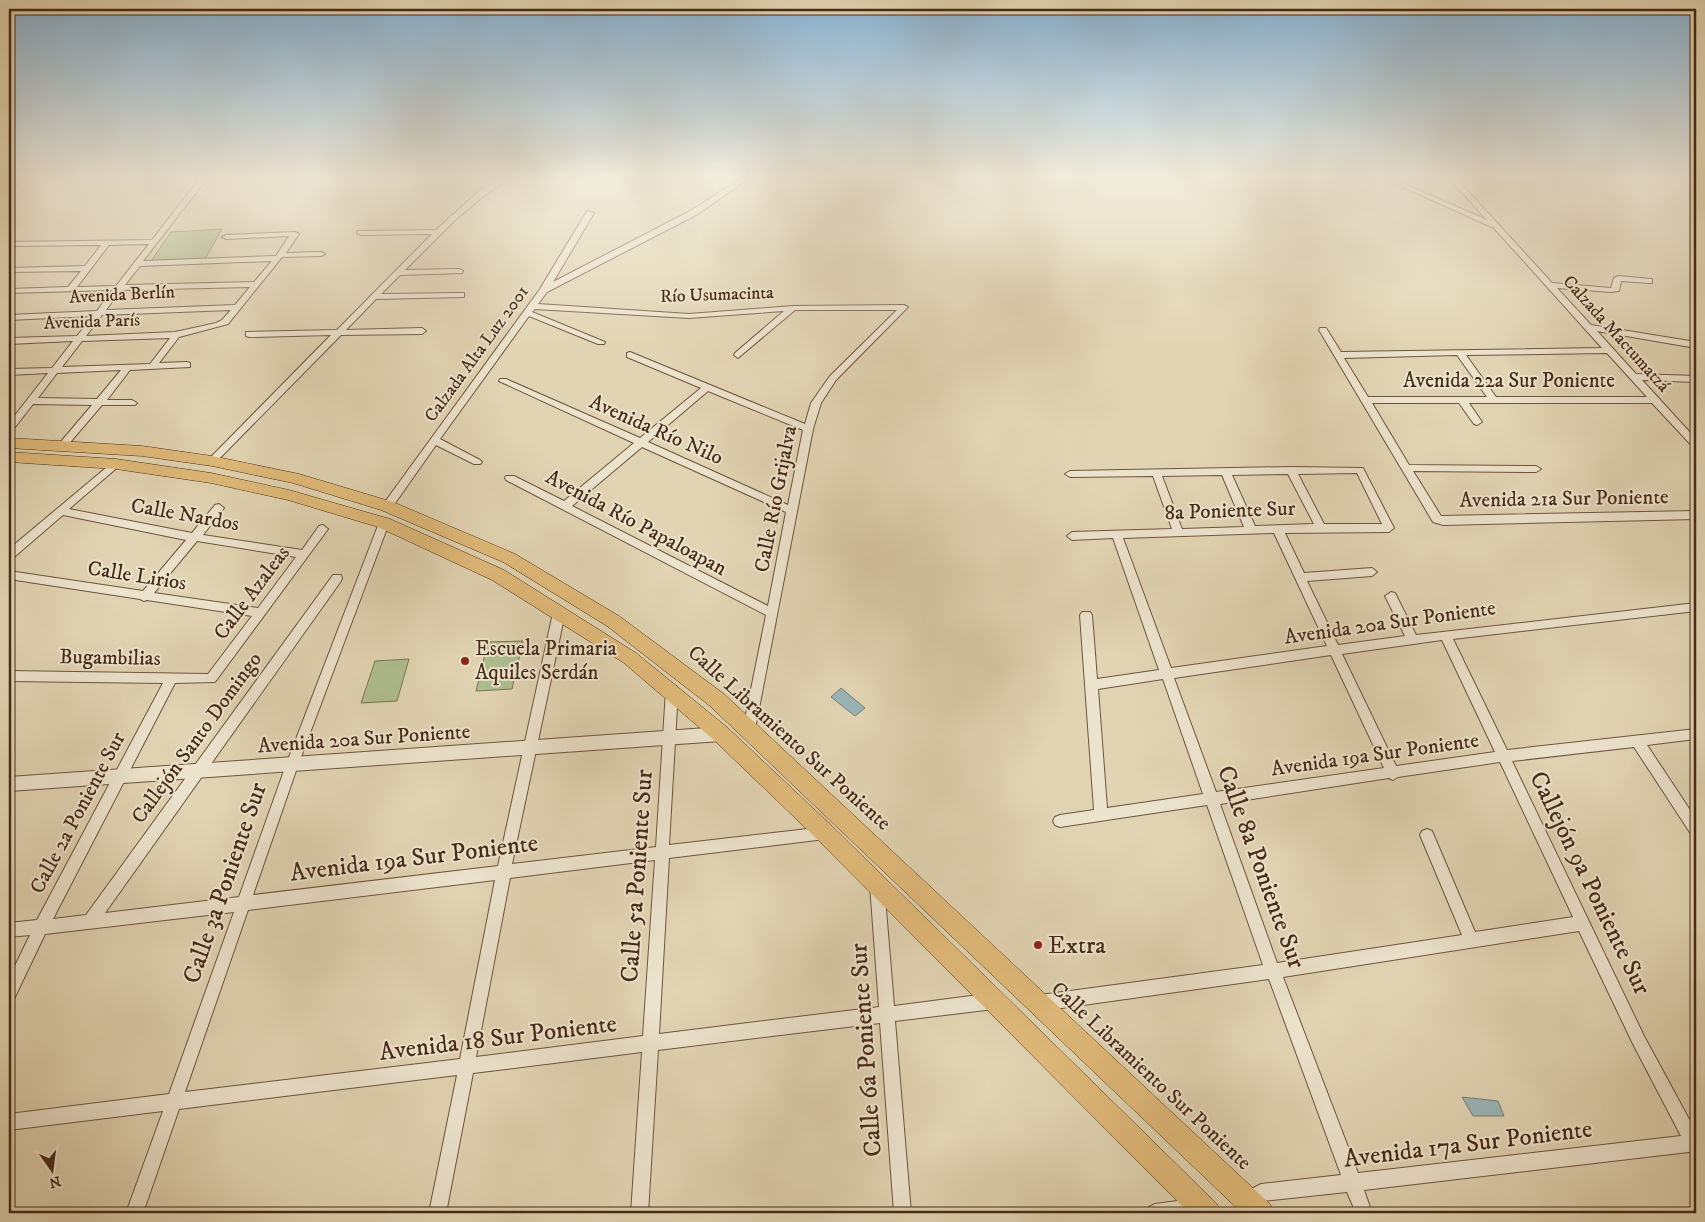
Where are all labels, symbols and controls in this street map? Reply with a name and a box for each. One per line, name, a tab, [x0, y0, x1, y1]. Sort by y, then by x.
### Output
street label: Calzada Mactumatzá	[1558, 271, 1674, 397]
street label: Avenida Berlín	[69, 281, 176, 309]
street label: Calzada Alta Luz 2001	[420, 282, 534, 426]
street label: Río Usumacinta	[660, 282, 775, 308]
street label: Avenida París	[43, 309, 141, 335]
street label: Avenida 22a Sur Poniente	[1403, 368, 1615, 394]
street label: Avenida Río Nilo	[585, 389, 727, 471]
street label: Calle Río Grijalva	[749, 423, 803, 575]
street label: Avenida Río Papaloapan	[541, 464, 731, 582]
street label: Avenida 21a Sur Poniente	[1459, 484, 1669, 514]
street label: Calle Nardos	[129, 493, 241, 537]
street label: 8a Poniente Sur	[1164, 496, 1296, 526]
street label: Calle Azaleas	[208, 541, 296, 645]
street label: Calle Lirios	[86, 555, 188, 597]
street label: Avenida 20a Sur Poniente	[1283, 595, 1498, 651]
place label: Escuela Primaria Aquiles Serdán	[475, 636, 617, 686]
street label: Calle Libramiento Sur Poniente	[682, 640, 896, 836]
street label: Bugambilias	[59, 644, 161, 672]
street label: Callejón Santo Domingo	[126, 647, 268, 829]
marker: Escuela Primaria Aquiles Serdán	[459, 655, 471, 667]
street label: Avenida 20a Sur Poniente	[257, 719, 471, 759]
street label: Calle 2a Poniente Sur	[24, 728, 132, 898]
street label: Avenida 19a Sur Poniente	[1269, 728, 1481, 782]
street label: Calle 8a Poniente Sur	[1210, 761, 1312, 973]
street label: Callejón 9a Poniente Sur	[1522, 766, 1658, 1000]
street label: Calle 5a Poniente Sur	[614, 768, 660, 984]
street label: Calle 3a Poniente Sur	[176, 778, 274, 988]
street label: Avenida 19a Sur Poniente	[288, 827, 540, 889]
place label: Extra	[1048, 930, 1106, 961]
marker: Extra	[1032, 939, 1044, 951]
street label: Calle 6a Poniente Sur	[843, 941, 889, 1158]
street label: Calle Libramiento Sur Poniente	[1045, 976, 1257, 1176]
street label: Avenida 18 Sur Poniente	[378, 1008, 618, 1068]
street label: Avenida 17a Sur Poniente	[1342, 1113, 1594, 1175]
north arrow	[28, 1144, 78, 1194]
text: N	[47, 1172, 63, 1192]

